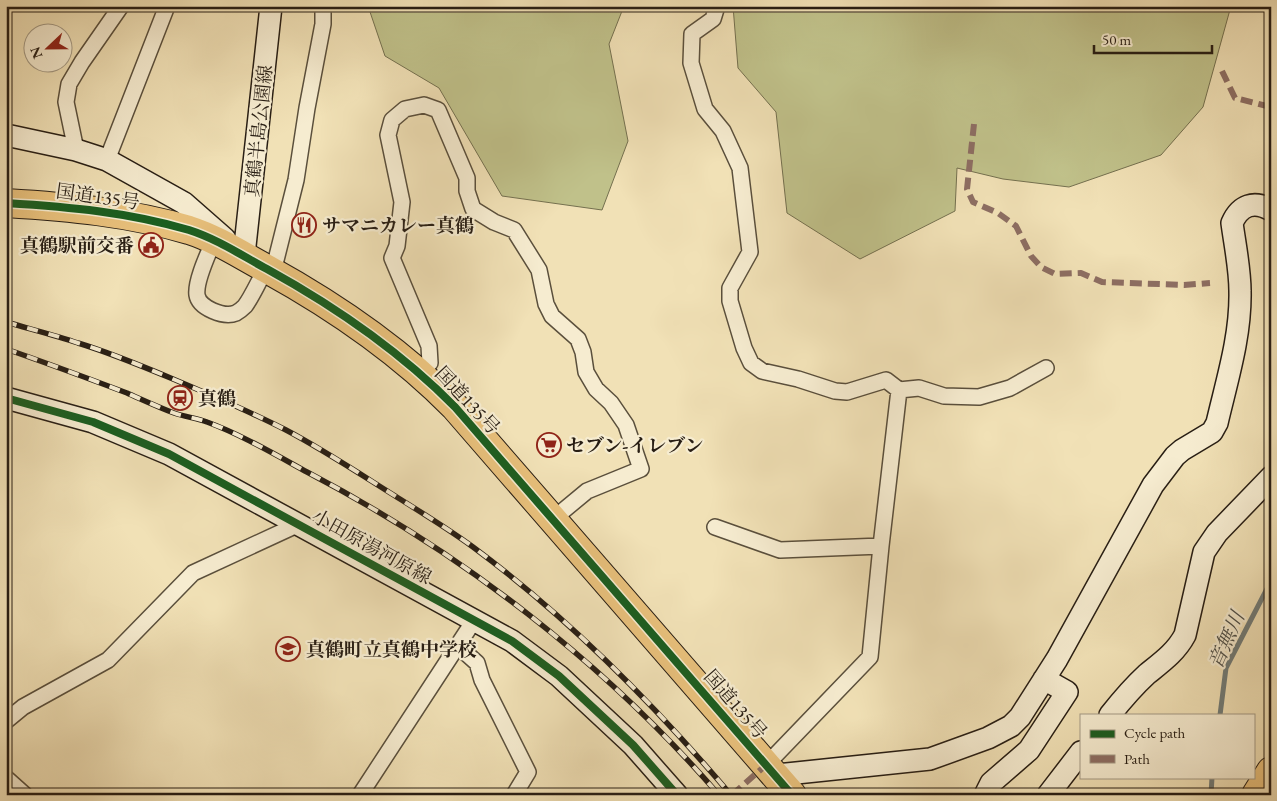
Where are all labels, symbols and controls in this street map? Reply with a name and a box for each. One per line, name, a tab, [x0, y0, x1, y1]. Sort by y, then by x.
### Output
north arrow	[22, 22, 72, 72]
scale bar	[1094, 22, 1212, 54]
text: 50 m	[1102, 30, 1131, 49]
text: N	[25, 44, 46, 61]
street label: 真鶴半島公園線	[239, 64, 278, 199]
street label: 国道135号	[54, 178, 141, 215]
restaurant icon: サマニカレー真鶴	[291, 212, 317, 238]
place label: サマニカレー真鶴	[322, 213, 474, 238]
public building icon: 真鶴駅前交番	[138, 232, 164, 258]
place label: 真鶴駅前交番	[20, 233, 134, 258]
street label: 国道135号	[430, 361, 506, 440]
station icon: 真鶴	[167, 385, 193, 411]
place label: 真鶴	[198, 386, 236, 411]
supermarket icon: セブン-イレブン	[536, 432, 562, 458]
place label: セブン-イレブン	[566, 433, 704, 458]
street label: 小田原湯河原線	[308, 503, 436, 590]
water label: 音無川	[1202, 605, 1251, 673]
school or university icon: 真鶴町立真鶴中学校	[275, 636, 301, 662]
place label: 真鶴町立真鶴中学校	[306, 637, 477, 662]
street label: 国道135号	[699, 664, 773, 744]
legend	[1080, 714, 1254, 778]
text: Cycle path	[1124, 723, 1186, 742]
text: Path	[1124, 749, 1150, 768]

